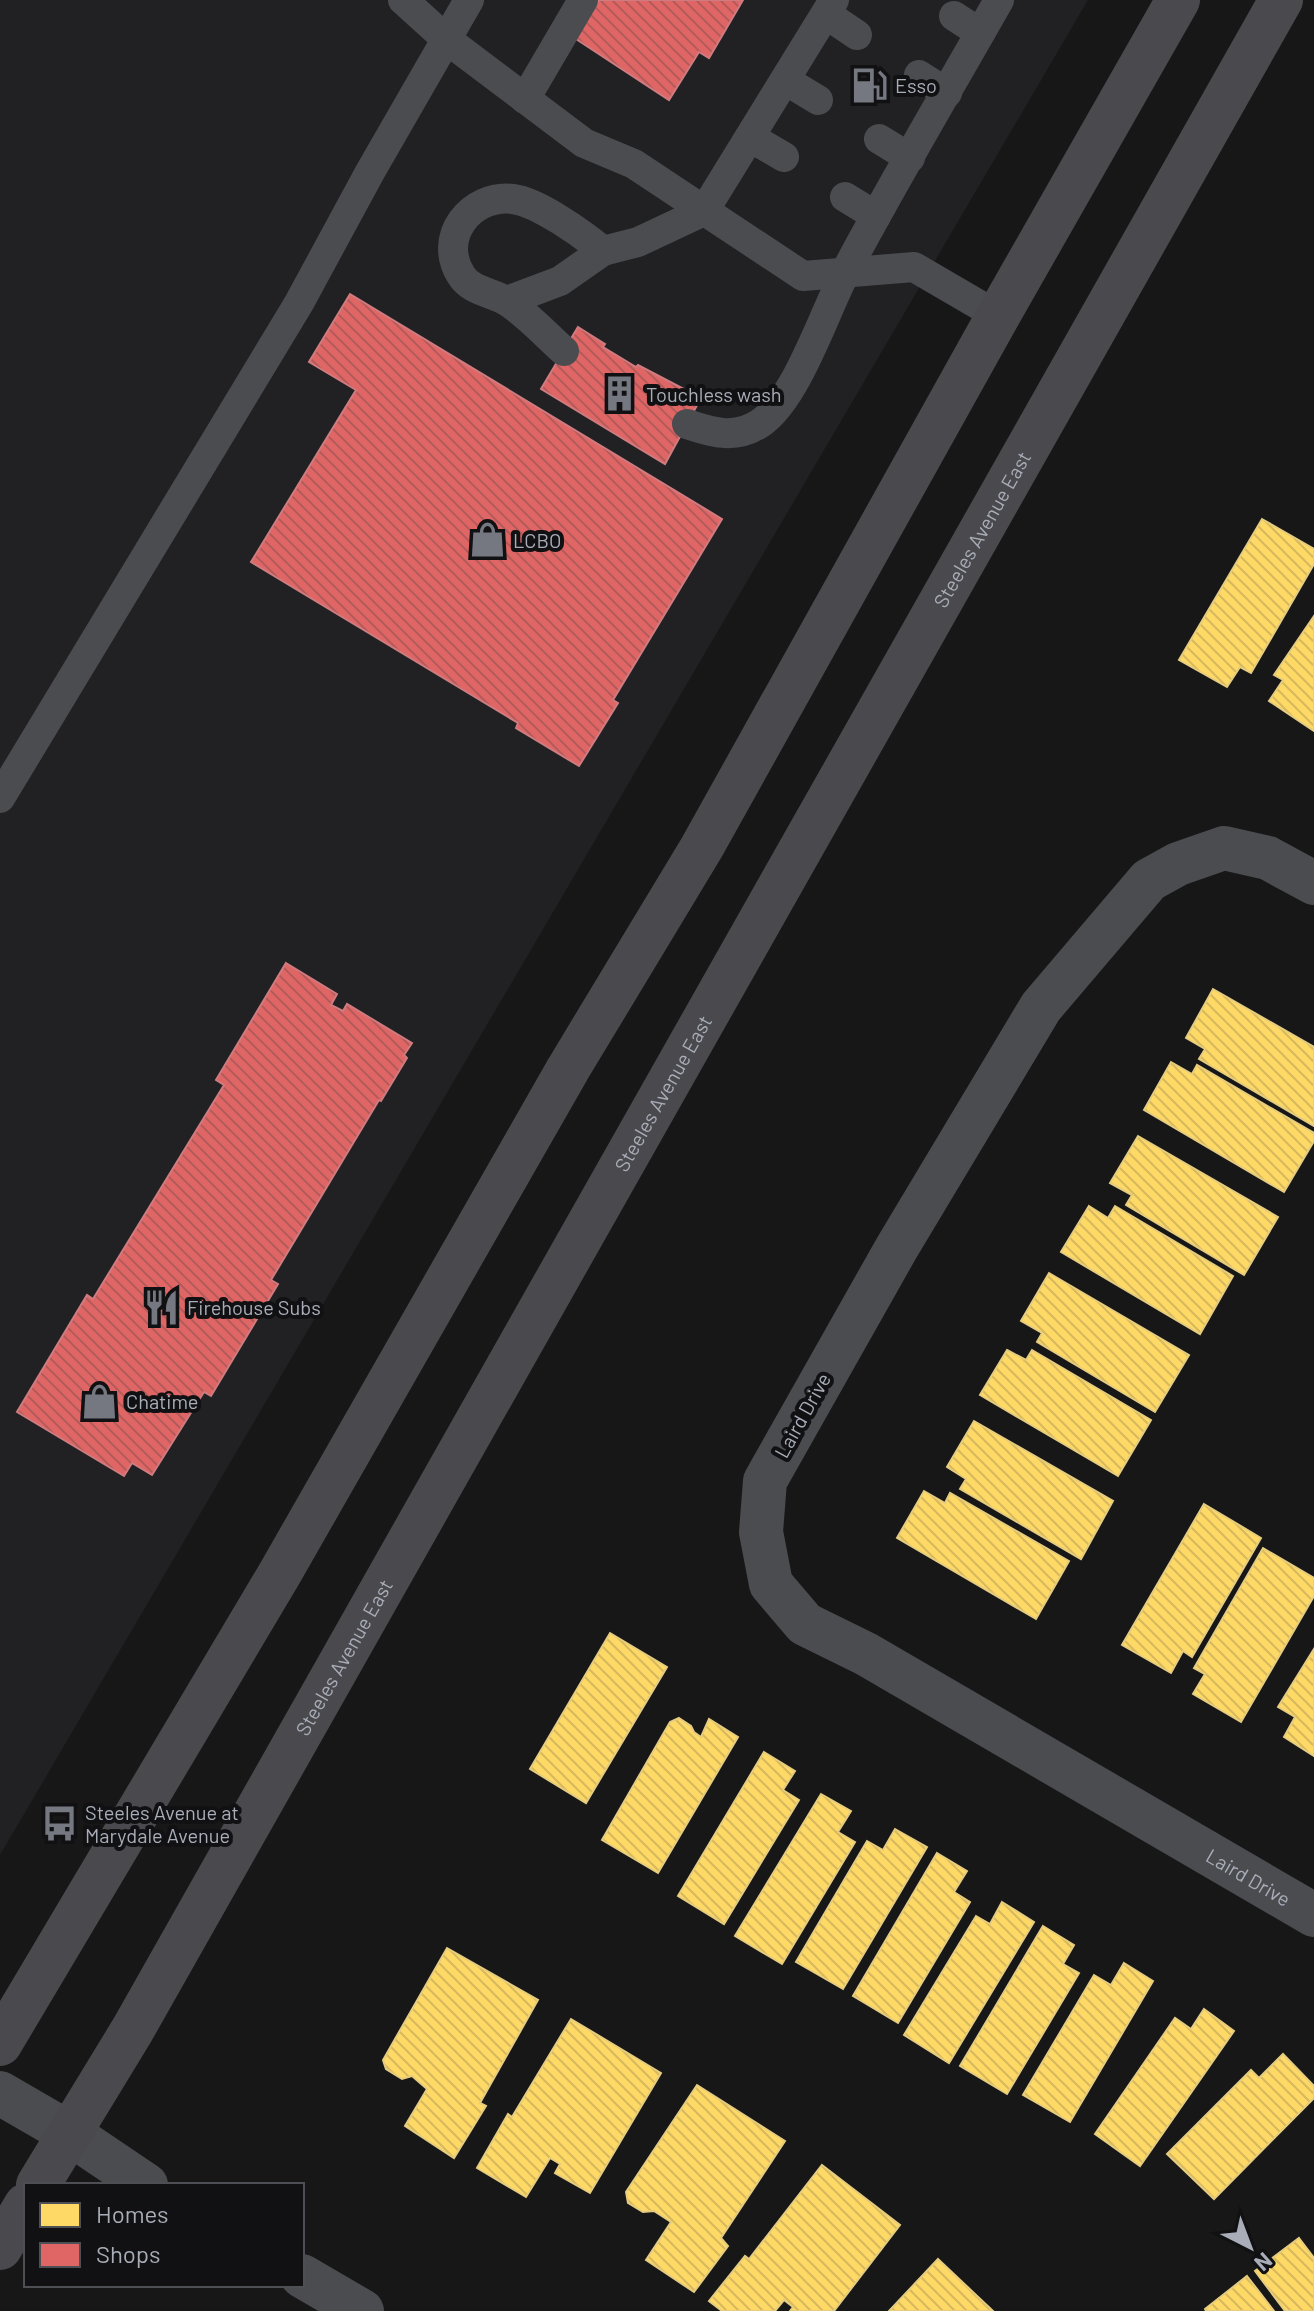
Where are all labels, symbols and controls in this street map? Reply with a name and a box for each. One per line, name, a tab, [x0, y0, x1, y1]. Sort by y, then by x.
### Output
fuel station icon: Esso	[850, 66, 888, 104]
place label: Esso	[895, 73, 937, 97]
building icon: Touchless wash	[601, 375, 639, 413]
place label: Touchless wash	[646, 382, 782, 406]
street label: Steeles Avenue East	[928, 447, 1035, 611]
shop icon: LCBO	[468, 521, 506, 559]
place label: LCBO	[513, 528, 561, 552]
street label: Steeles Avenue East	[609, 1011, 716, 1175]
restaurant icon: Firehouse Subs	[142, 1288, 180, 1326]
place label: Firehouse Subs	[187, 1295, 321, 1319]
street label: Laird Drive	[769, 1368, 835, 1462]
shop icon: Chatime	[81, 1382, 119, 1420]
place label: Chatime	[126, 1389, 199, 1413]
street label: Steeles Avenue East	[290, 1575, 397, 1739]
place label: Steeles Avenue at Marydale Avenue	[85, 1800, 239, 1847]
bus stop icon: Steeles Avenue at Marydale Avenue	[40, 1805, 78, 1843]
street label: Laird Drive	[1202, 1843, 1295, 1911]
legend	[24, 2183, 304, 2287]
text: Homes	[96, 2199, 169, 2228]
north arrow	[1210, 2207, 1290, 2287]
text: Shops	[96, 2239, 161, 2268]
text: N	[1250, 2248, 1278, 2277]

